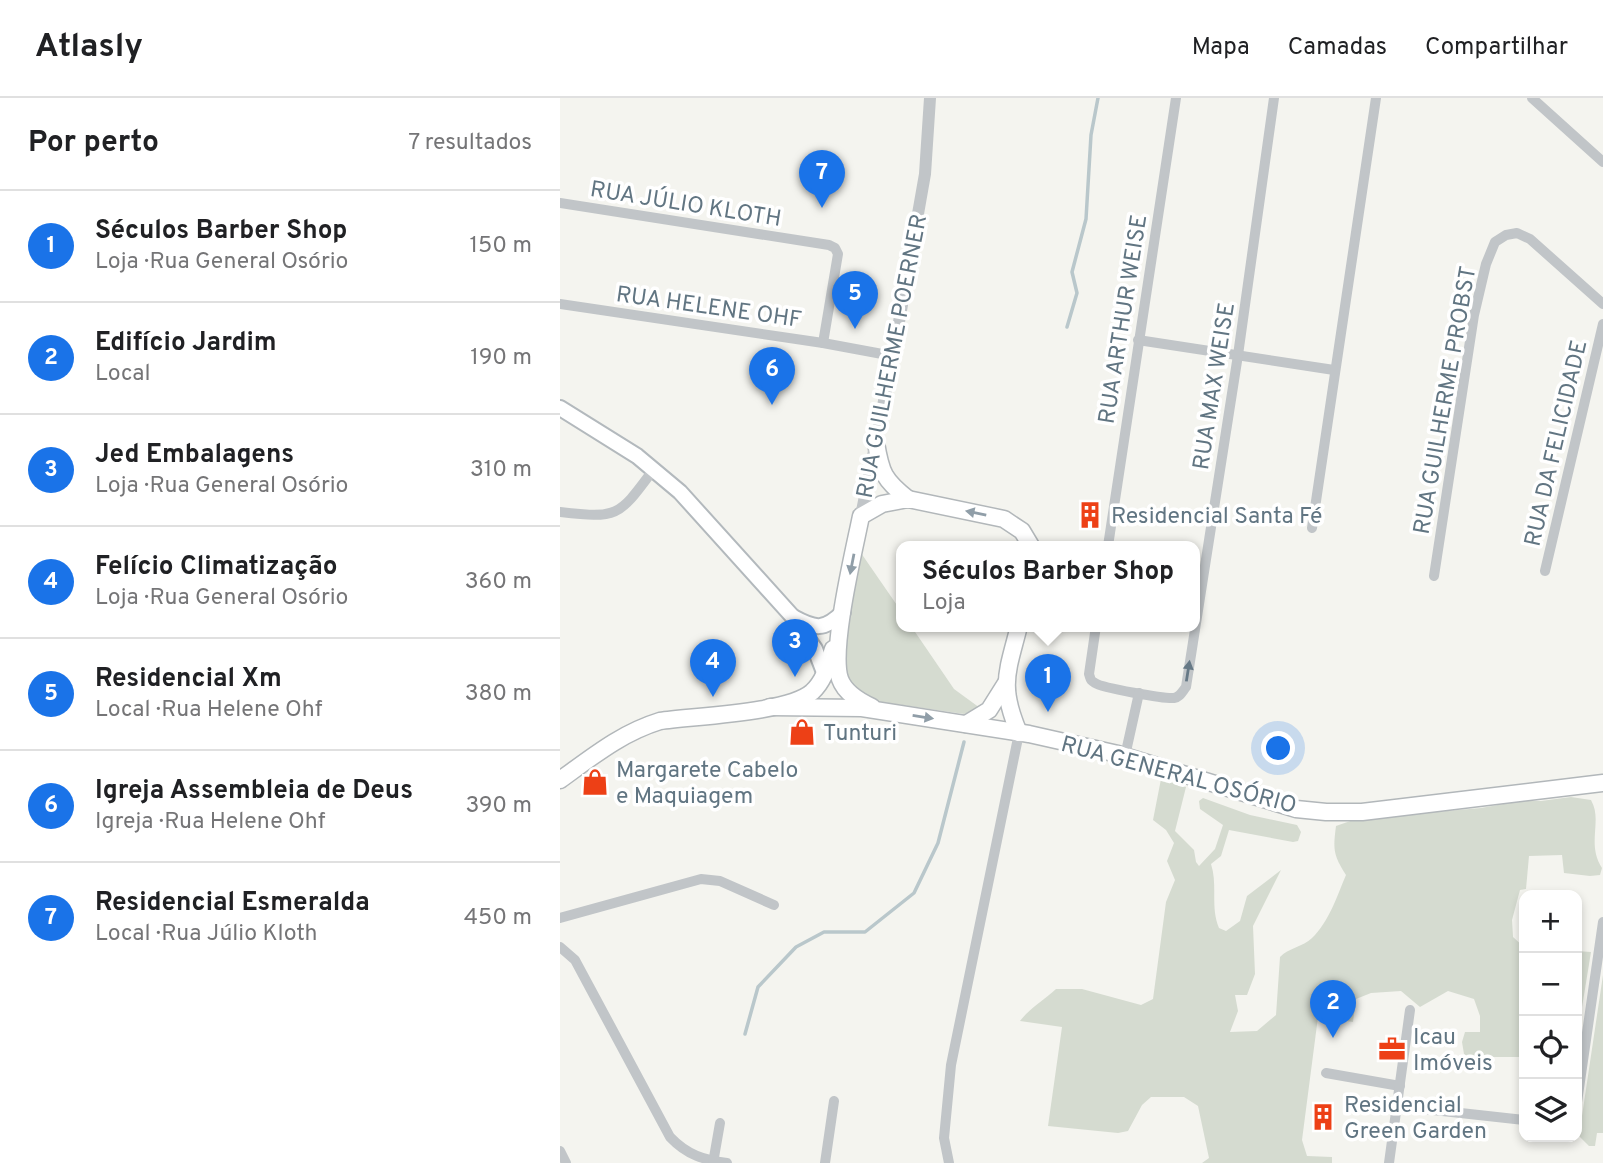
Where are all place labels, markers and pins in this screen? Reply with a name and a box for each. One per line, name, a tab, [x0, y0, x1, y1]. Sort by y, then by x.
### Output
pin: 7	[799, 150, 845, 208]
pin: 5	[832, 271, 878, 329]
pin: 6	[749, 347, 795, 405]
building icon: Residencial Santa Fé	[1075, 500, 1105, 530]
place label: Residencial Santa Fé	[1111, 503, 1322, 532]
pin: 3	[772, 619, 818, 677]
pin: 4	[690, 639, 736, 697]
pin: 1	[1025, 654, 1071, 712]
shop icon: Tunturi	[787, 717, 817, 747]
place label: Tunturi	[823, 720, 897, 749]
place label: Margarete Cabelo e Maquiagem	[616, 757, 798, 812]
shop icon: Margarete Cabelo e Maquiagem	[580, 767, 610, 797]
pin: 2	[1310, 980, 1356, 1038]
place label: Icau Imóveis	[1413, 1024, 1493, 1079]
office icon: Icau Imóveis	[1377, 1034, 1407, 1064]
place label: Residencial Green Garden	[1344, 1092, 1487, 1147]
building icon: Residencial Green Garden	[1308, 1102, 1338, 1132]

